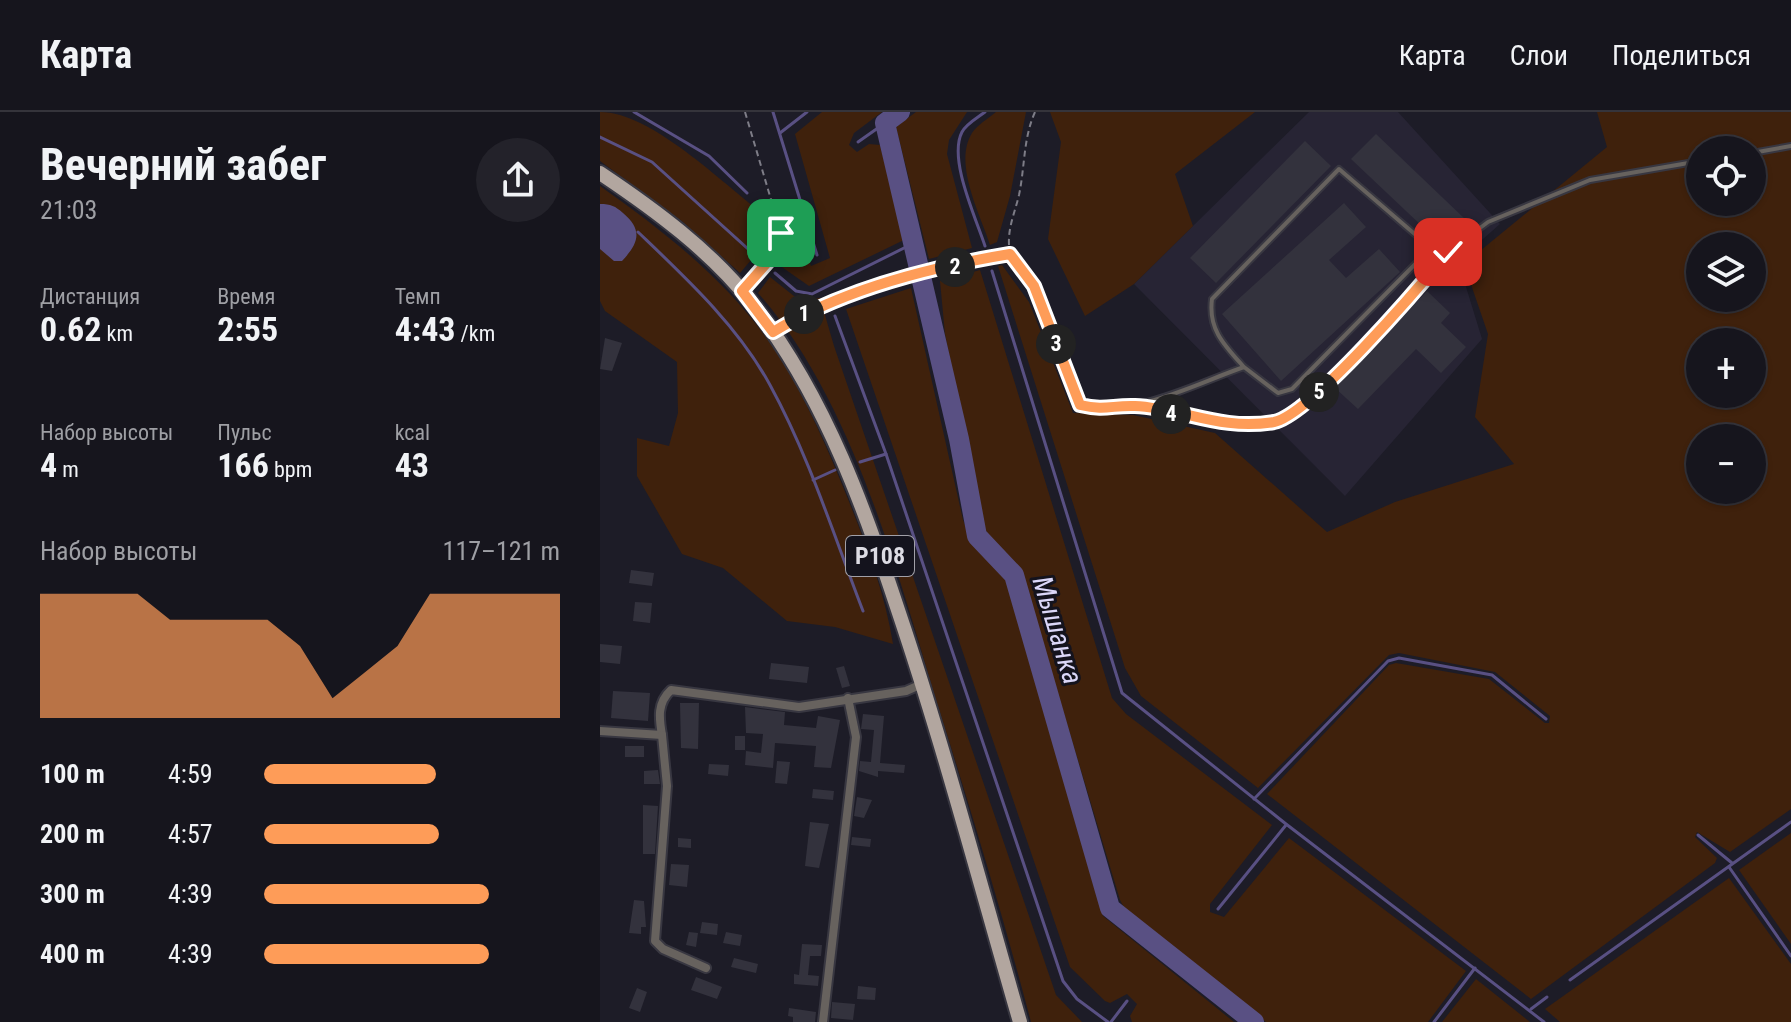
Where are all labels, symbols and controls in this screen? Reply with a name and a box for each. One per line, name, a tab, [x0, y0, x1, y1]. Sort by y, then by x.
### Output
text: Карта	[40, 33, 132, 77]
text: Карта	[1399, 39, 1466, 72]
text: Слои	[1510, 39, 1568, 72]
text: Поделиться	[1612, 39, 1751, 72]
map controls	[1686, 136, 1766, 504]
button: locate	[1686, 136, 1766, 216]
button: share	[476, 138, 560, 222]
text: Вечерний забег	[40, 139, 326, 191]
text: 21:03	[40, 195, 97, 225]
pin	[747, 199, 815, 267]
icon: arrive	[759, 211, 803, 255]
pin	[1414, 218, 1482, 286]
icon: check	[1426, 230, 1470, 274]
button: layers	[1686, 232, 1766, 312]
pin: 2	[935, 247, 975, 287]
text: 2	[949, 254, 961, 279]
text: Дистанция	[40, 284, 140, 309]
text: Время	[217, 284, 275, 309]
text: Темп	[395, 284, 441, 309]
pin: 1	[784, 294, 824, 334]
text: 1	[798, 301, 810, 326]
text: 0.62	[40, 309, 101, 349]
text: 2:55	[217, 309, 278, 349]
text: 4:43	[395, 309, 456, 349]
text: km	[101, 321, 133, 346]
text: /km	[456, 321, 495, 346]
pin: 3	[1036, 324, 1076, 364]
button: +	[1686, 328, 1766, 408]
text: 3	[1050, 331, 1062, 356]
pin: 5	[1299, 372, 1339, 412]
text: 5	[1313, 379, 1325, 404]
pin: 4	[1151, 394, 1191, 434]
text: 4	[1165, 401, 1177, 426]
text: Набор высоты	[40, 420, 173, 445]
text: Пульс	[217, 420, 272, 445]
text: kcal	[395, 420, 430, 445]
button: −	[1686, 424, 1766, 504]
text: 4	[40, 445, 57, 485]
text: 166	[217, 445, 269, 485]
text: 43	[395, 445, 429, 485]
text: m	[57, 457, 79, 482]
text: bpm	[269, 457, 312, 482]
text: Набор высоты	[40, 536, 197, 566]
text: 117–121 m	[443, 536, 560, 566]
road number: Р108	[846, 536, 914, 576]
water label: Мышанка	[1025, 572, 1090, 688]
text: 100 m	[40, 759, 105, 789]
text: 4:59	[168, 759, 213, 789]
text: 200 m	[40, 819, 105, 849]
text: 4:57	[168, 819, 213, 849]
text: 300 m	[40, 879, 105, 909]
text: 4:39	[168, 879, 213, 909]
text: 400 m	[40, 939, 105, 969]
text: 4:39	[168, 939, 213, 969]

